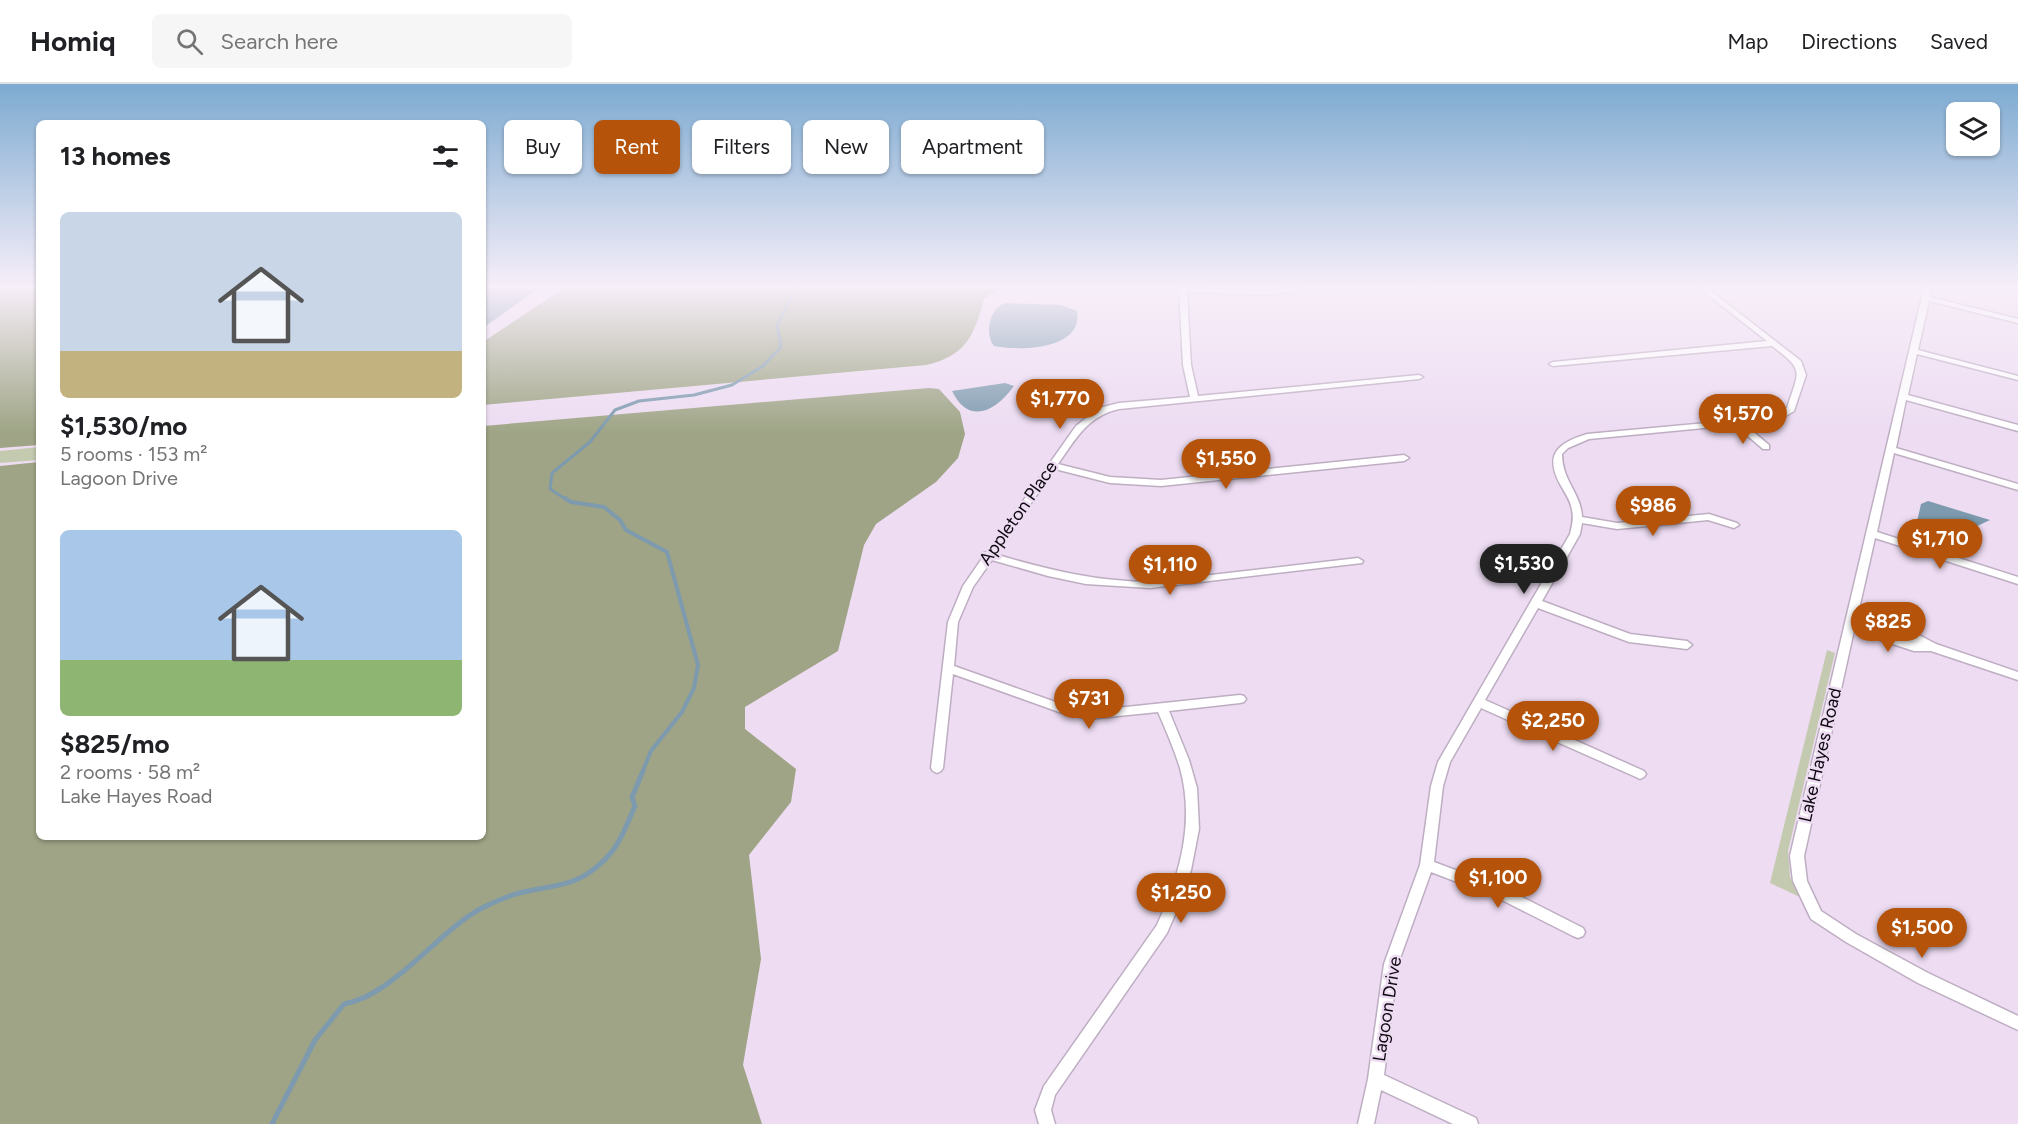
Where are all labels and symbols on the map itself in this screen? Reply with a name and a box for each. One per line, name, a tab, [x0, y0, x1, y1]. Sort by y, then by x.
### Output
pin: $1,770	[1011, 379, 1109, 430]
pin: $1,570	[1694, 394, 1792, 445]
pin: $1,550	[1177, 439, 1275, 490]
street label: Appleton Place	[974, 457, 1062, 569]
pin: $986	[1617, 486, 1689, 537]
pin: $1,710	[1891, 519, 1989, 570]
pin: $1,530	[1475, 544, 1573, 595]
pin: $1,110	[1121, 545, 1219, 596]
pin: $825	[1852, 602, 1924, 653]
pin: $731	[1053, 679, 1125, 730]
street label: Lake Hayes Road	[1794, 686, 1846, 824]
pin: $2,250	[1504, 701, 1602, 752]
pin: $1,100	[1449, 858, 1547, 909]
pin: $1,250	[1132, 873, 1230, 924]
pin: $1,500	[1873, 908, 1971, 959]
street label: Lagoon Drive	[1368, 955, 1406, 1063]

